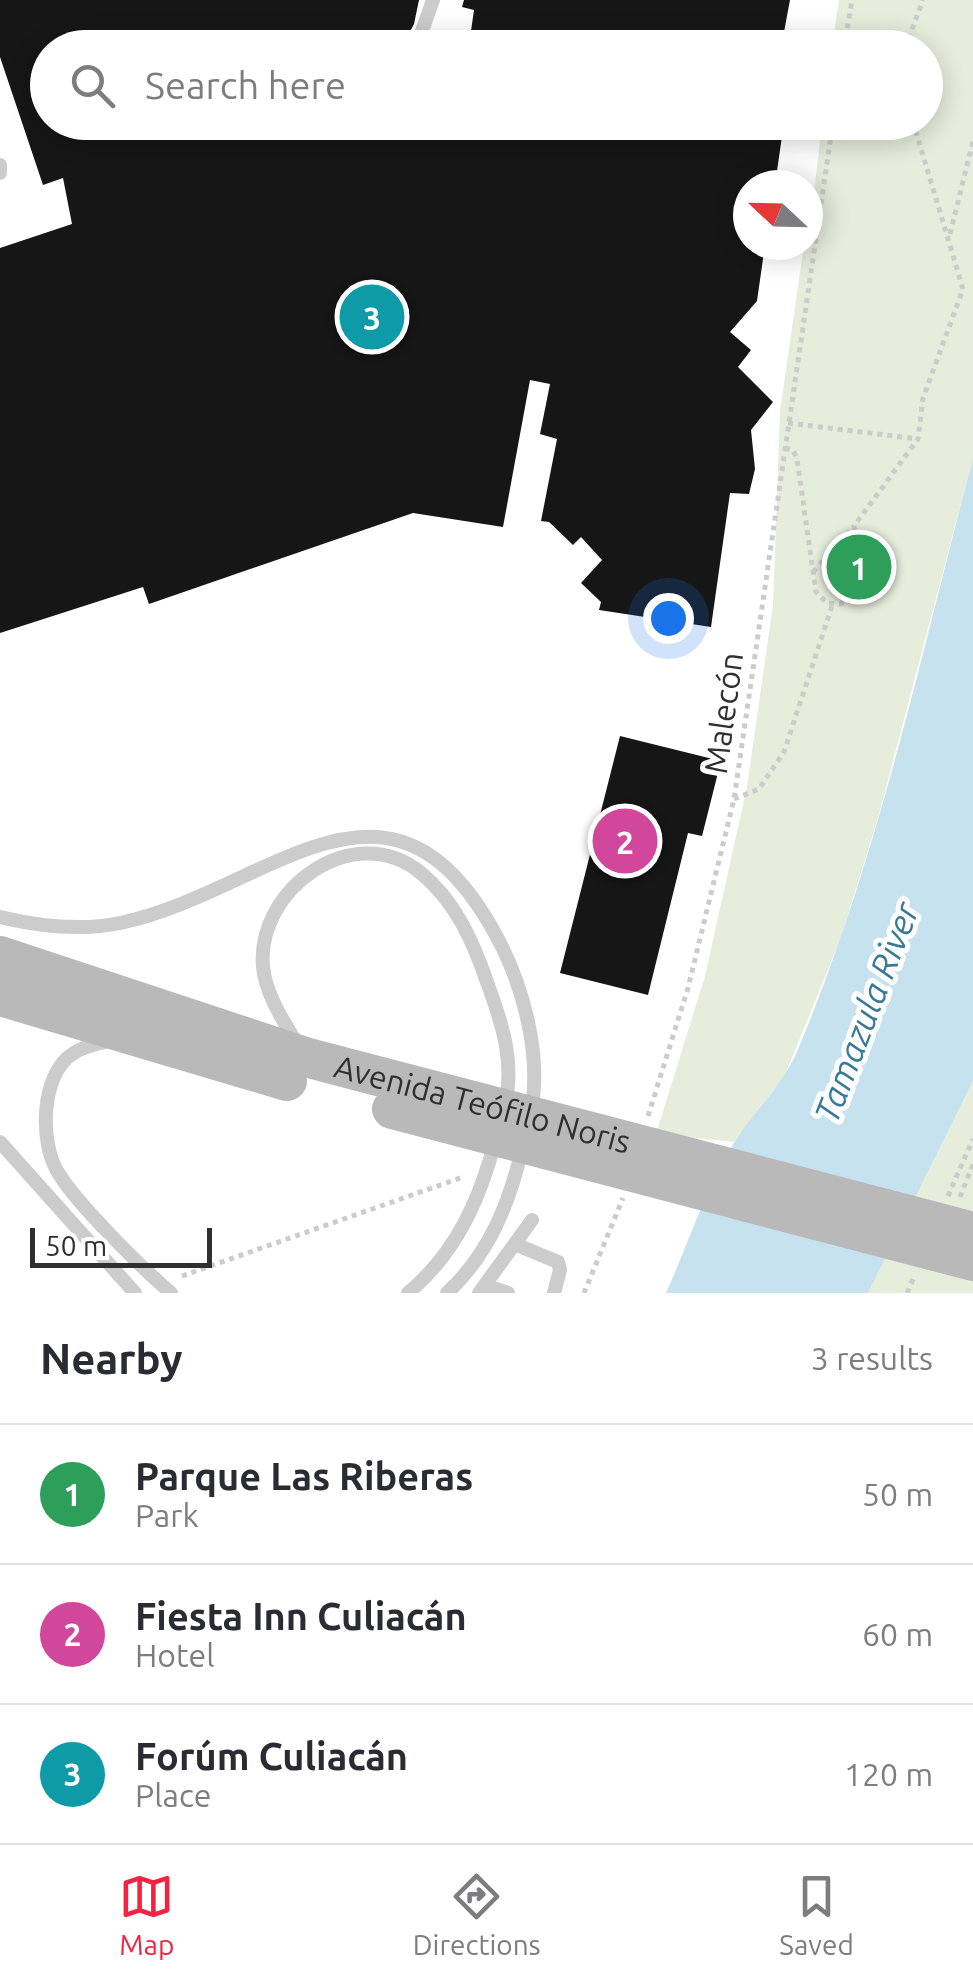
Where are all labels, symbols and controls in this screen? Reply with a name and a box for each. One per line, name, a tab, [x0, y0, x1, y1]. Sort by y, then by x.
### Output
search box	[30, 30, 943, 140]
icon: search	[65, 58, 120, 113]
text: Search here	[145, 64, 346, 106]
north arrow	[733, 170, 823, 260]
pin: 3	[340, 280, 404, 354]
pin: 1	[826, 530, 892, 604]
your location	[643, 593, 694, 644]
street label: Malecón	[697, 650, 749, 776]
pin: 2	[592, 804, 658, 878]
water label: Tamazula River	[806, 895, 927, 1128]
street label: Avenida Teófilo Noris	[331, 1048, 635, 1160]
scale bar	[30, 1223, 212, 1268]
text: 50 m	[45, 1230, 107, 1261]
text: Nearby	[40, 1335, 183, 1382]
text: 3 results	[811, 1340, 933, 1376]
text: Parque Las Riberas	[135, 1455, 473, 1497]
text: 1	[63, 1476, 82, 1512]
text: 50 m	[862, 1476, 933, 1512]
text: Park	[135, 1497, 199, 1533]
text: Fiesta Inn Culiacán	[135, 1595, 467, 1637]
text: 2	[63, 1616, 82, 1652]
text: 60 m	[862, 1616, 933, 1652]
text: Hotel	[135, 1637, 215, 1673]
text: Forúm Culiacán	[135, 1735, 408, 1777]
text: 3	[63, 1756, 82, 1792]
text: 120 m	[844, 1756, 933, 1792]
text: Place	[135, 1777, 211, 1813]
tab: Map	[119, 1869, 174, 1960]
tab: Directions	[413, 1869, 541, 1960]
tab: Saved	[779, 1869, 854, 1960]

